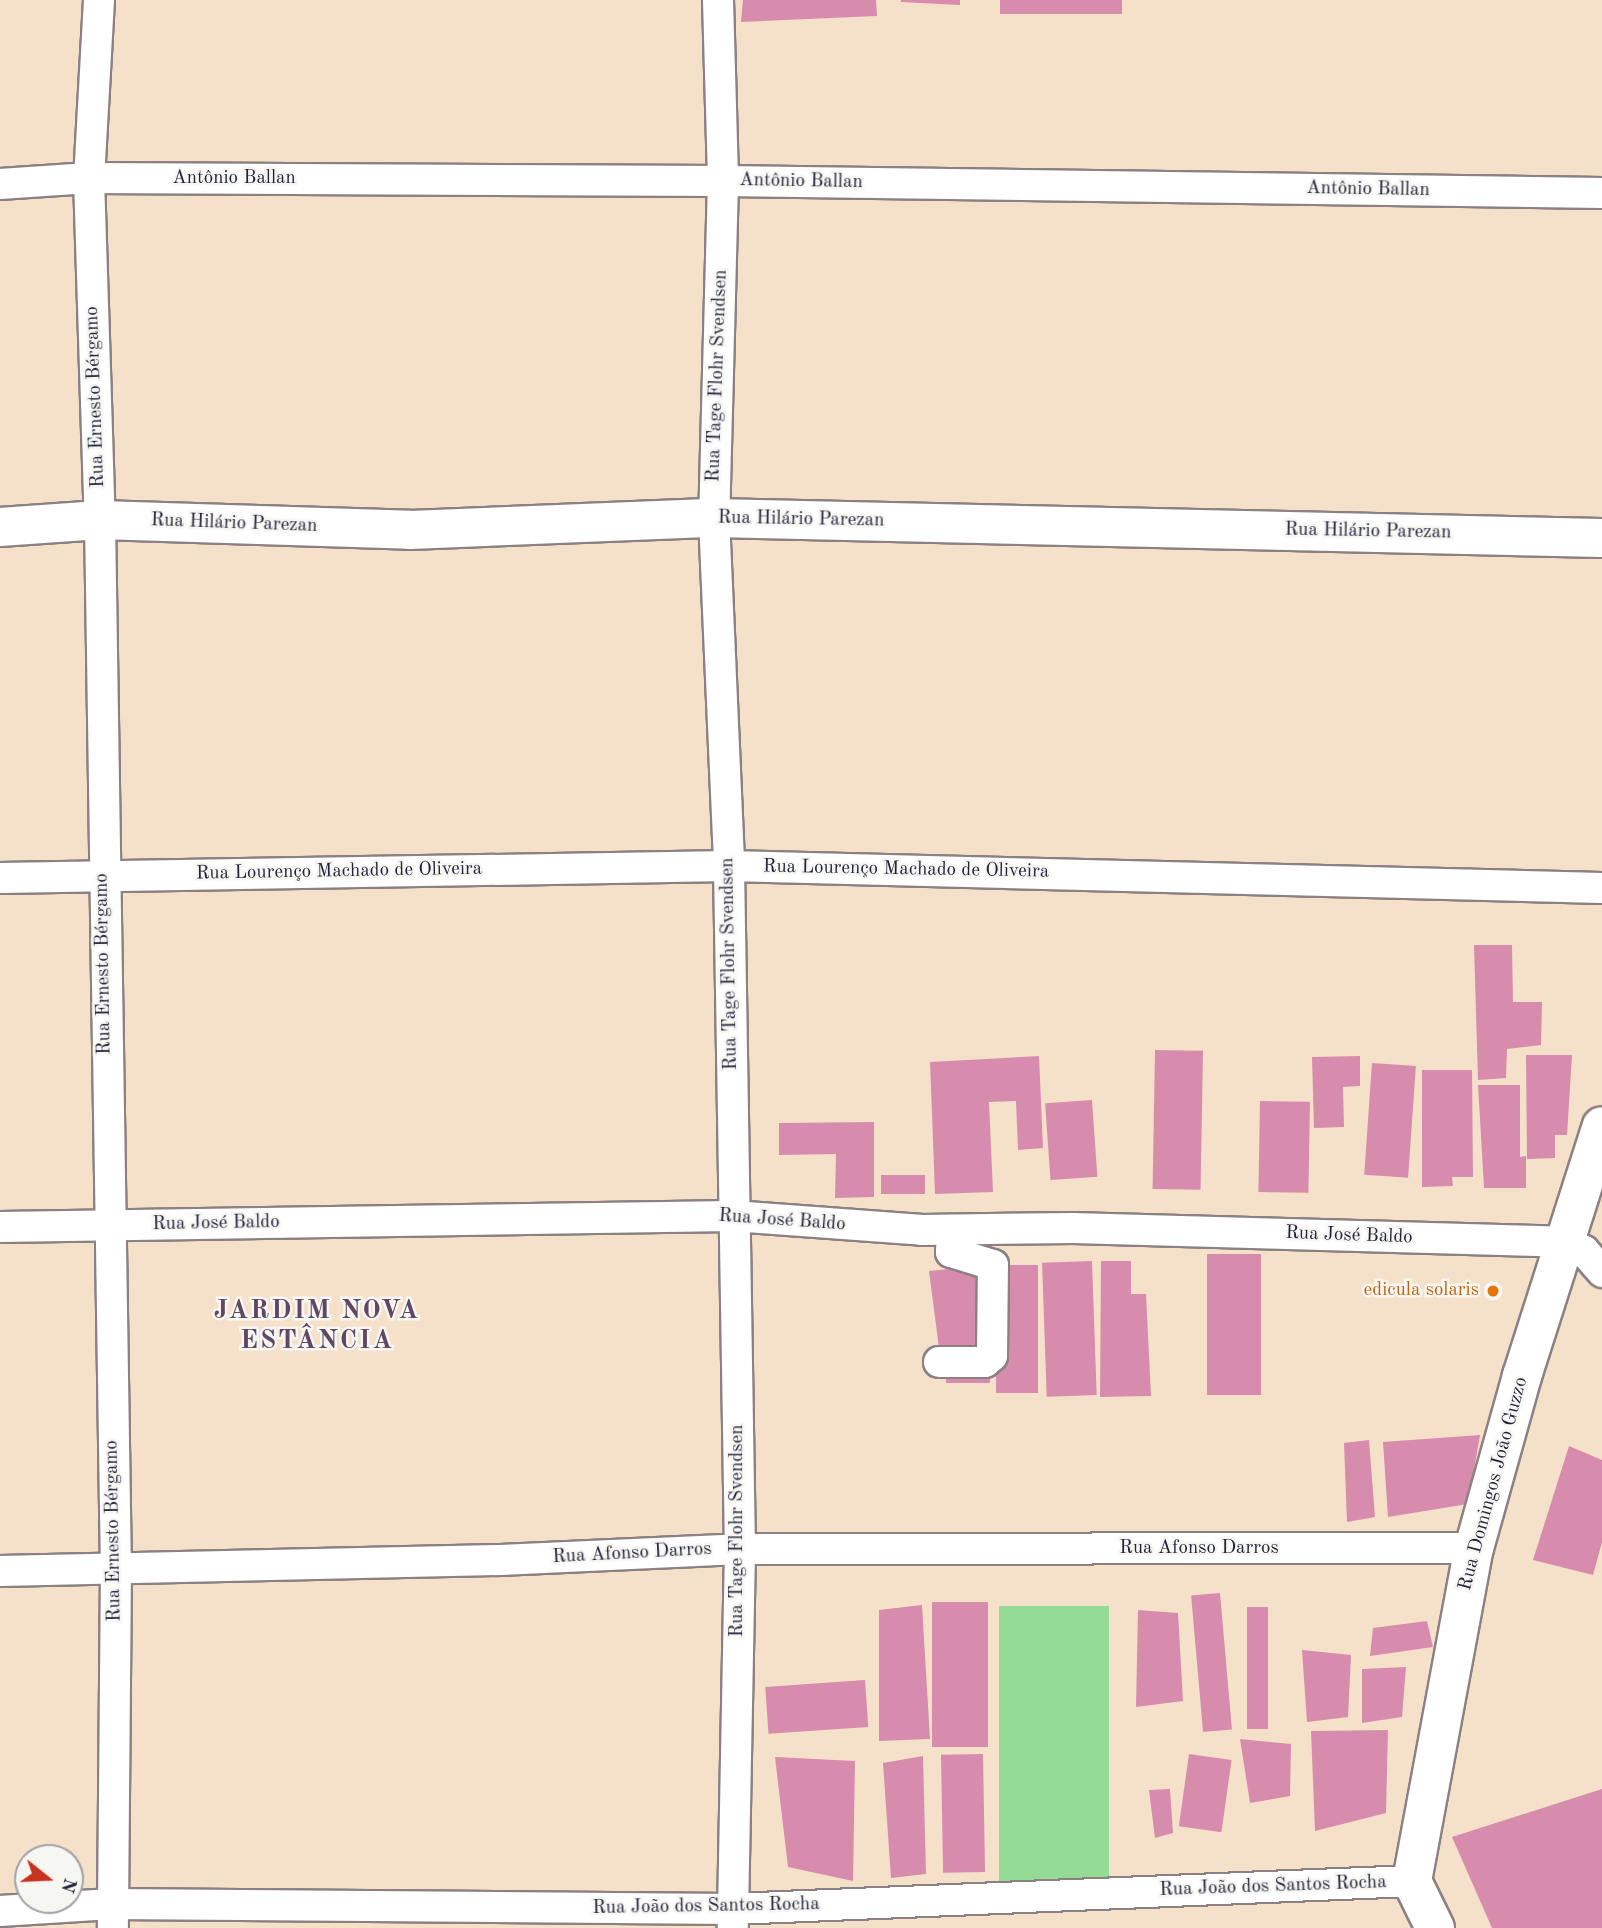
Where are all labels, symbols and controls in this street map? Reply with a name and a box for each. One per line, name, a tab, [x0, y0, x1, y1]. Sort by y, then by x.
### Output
street label: Antônio Ballan	[172, 168, 296, 190]
street label: Antônio Ballan	[739, 170, 863, 194]
street label: Antônio Ballan	[1306, 178, 1430, 202]
street label: Rua Tage Flohr Svendsen	[703, 269, 733, 483]
street label: Rua Ernesto Bérgamo	[81, 306, 111, 488]
street label: Rua Hilário Parezan	[717, 507, 885, 533]
street label: Rua Hilário Parezan	[150, 510, 318, 538]
street label: Rua Hilário Parezan	[1284, 519, 1452, 545]
street label: Rua Lourenço Machado de Oliveira	[763, 856, 1049, 884]
street label: Rua Tage Flohr Svendsen	[717, 857, 743, 1071]
street label: Rua Lourenço Machado de Oliveira	[196, 858, 482, 886]
street label: Rua Ernesto Bérgamo	[91, 873, 117, 1055]
street label: Rua José Baldo	[718, 1205, 846, 1237]
street label: Rua José Baldo	[152, 1211, 280, 1237]
street label: Rua José Baldo	[1285, 1222, 1413, 1250]
place label: edicula solaris	[1364, 1280, 1479, 1302]
marker: edicula solaris	[1485, 1283, 1501, 1299]
district label: JARDIM NOVA ESTÂNCIA	[215, 1296, 419, 1358]
street label: Rua Domingos João Guzzo	[1454, 1375, 1534, 1593]
street label: Rua Tage Flohr Svendsen	[727, 1425, 749, 1637]
street label: Rua Ernesto Bérgamo	[101, 1440, 127, 1622]
street label: Rua Afonso Darros	[552, 1538, 712, 1570]
street label: Rua Afonso Darros	[1119, 1538, 1279, 1560]
north arrow	[14, 1844, 84, 1914]
street label: Rua João dos Santos Rocha	[1159, 1872, 1387, 1902]
text: N	[56, 1875, 79, 1895]
street label: Rua João dos Santos Rocha	[592, 1894, 820, 1920]

